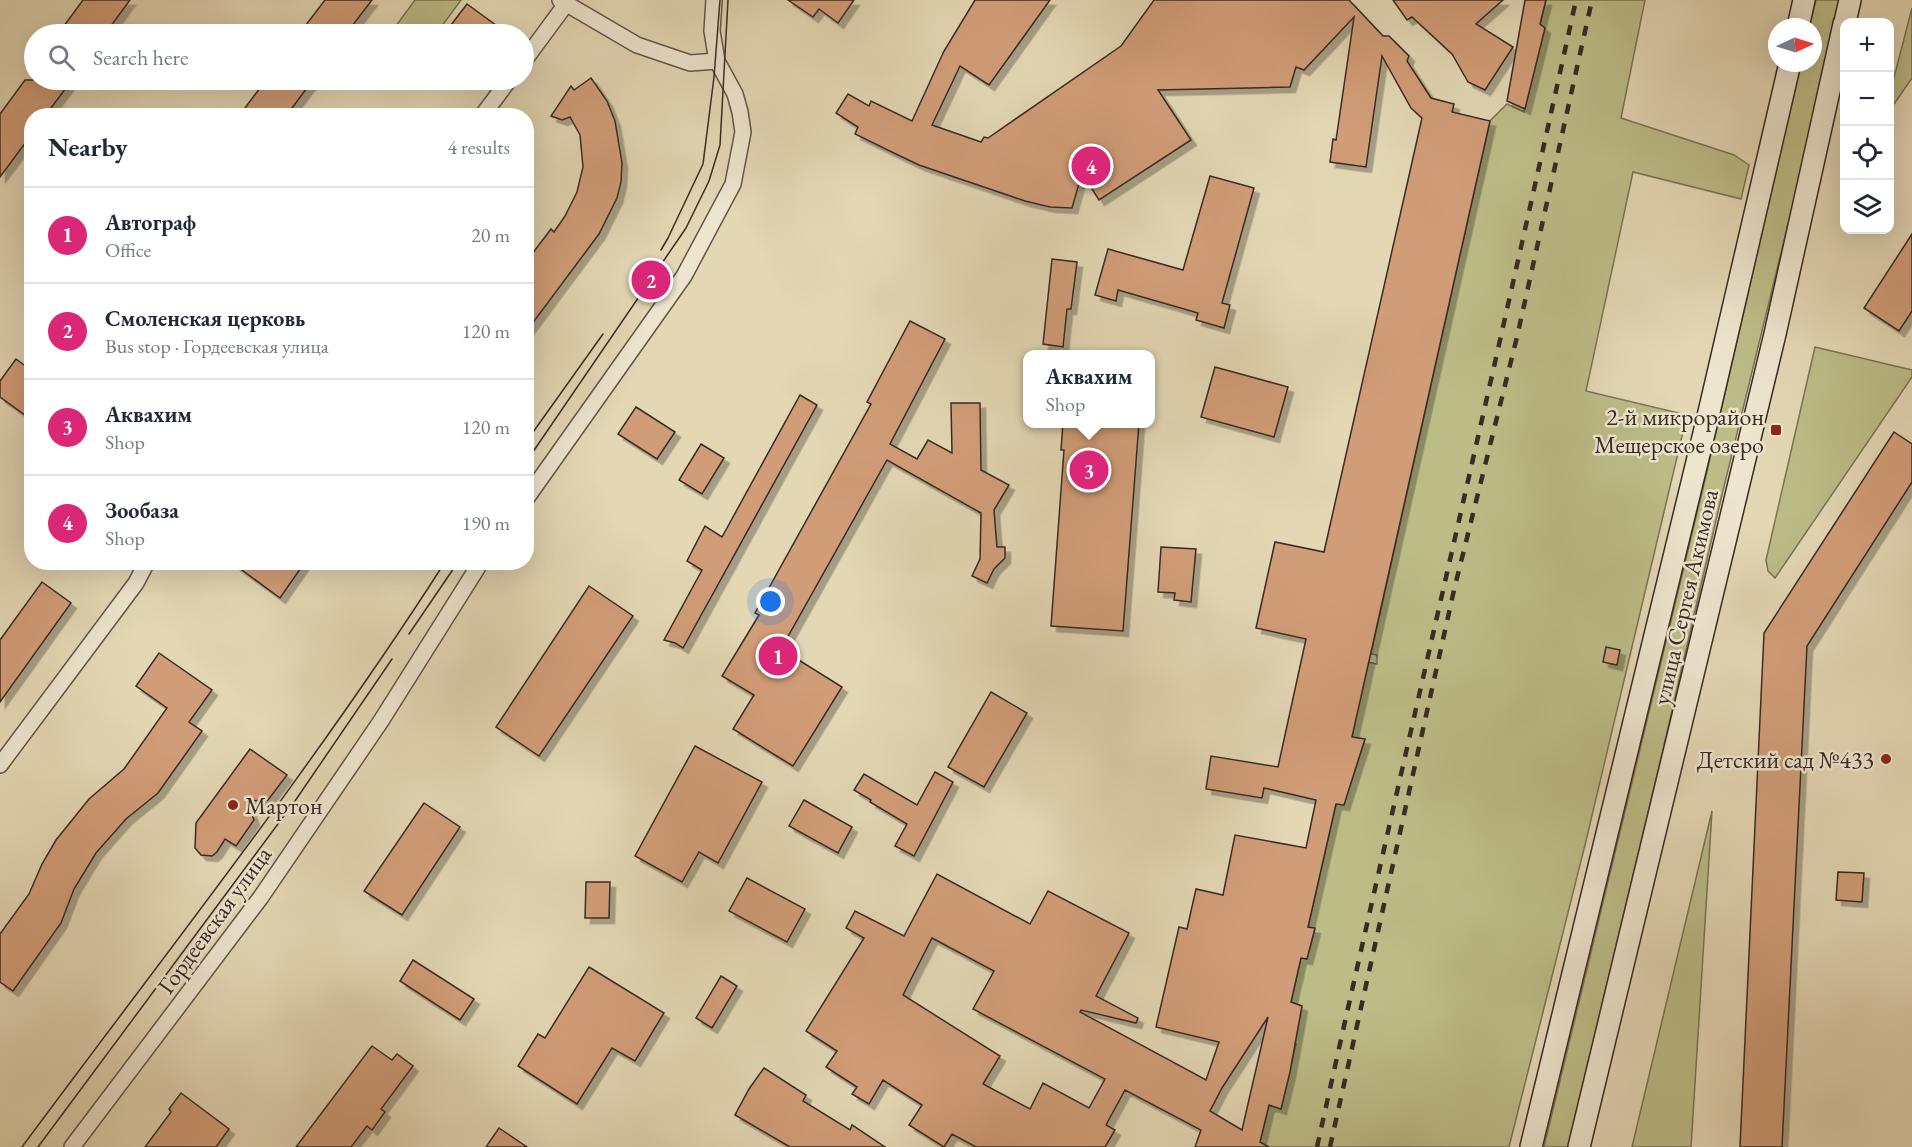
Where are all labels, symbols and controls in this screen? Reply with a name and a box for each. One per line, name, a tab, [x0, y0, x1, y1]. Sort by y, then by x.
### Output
north arrow	[1768, 18, 1822, 72]
map controls	[1840, 18, 1894, 234]
button: +	[1840, 18, 1894, 72]
search box	[24, 24, 534, 90]
icon: search	[45, 41, 78, 74]
text: Search here	[93, 43, 188, 72]
button: −	[1840, 72, 1894, 126]
button: locate	[1840, 126, 1894, 180]
text: Nearby	[48, 130, 128, 164]
text: 4 results	[447, 134, 510, 160]
pin: 4	[1072, 144, 1110, 188]
button: layers	[1840, 180, 1894, 234]
text: Автограф	[105, 208, 196, 237]
text: 1	[62, 222, 73, 248]
text: 20 m	[471, 222, 510, 248]
text: Office	[105, 237, 151, 263]
pin: 2	[632, 258, 670, 302]
text: Смоленская церковь	[105, 304, 305, 333]
text: 2	[62, 318, 73, 344]
text: 120 m	[462, 318, 510, 344]
text: Bus stop · Гордеевская улица	[105, 333, 329, 359]
popup	[1023, 350, 1155, 428]
text: Аквахим	[1045, 362, 1133, 391]
text: Shop	[1045, 391, 1085, 417]
text: Аквахим	[105, 400, 192, 429]
place label: 2-й микрорайон Мещерское озеро	[1594, 401, 1764, 460]
text: 3	[62, 414, 73, 440]
text: 120 m	[462, 414, 510, 440]
marker: 2-й микрорайон Мещерское озеро	[1769, 423, 1783, 437]
text: Shop	[105, 429, 145, 455]
pin: 3	[1070, 448, 1108, 492]
street label: улица Сергея Акимова	[1645, 486, 1725, 708]
text: Зообаза	[105, 496, 179, 525]
text: 4	[62, 510, 73, 536]
text: 190 m	[462, 510, 510, 536]
text: Shop	[105, 525, 145, 551]
your location	[756, 587, 785, 616]
pin: 1	[758, 634, 798, 678]
place label: Детский сад №433	[1697, 744, 1874, 775]
marker: Детский сад №433	[1879, 752, 1893, 766]
place label: Мартон	[245, 790, 322, 821]
marker: Мартон	[226, 798, 240, 812]
street label: Гордеевская улица	[150, 840, 278, 1000]

